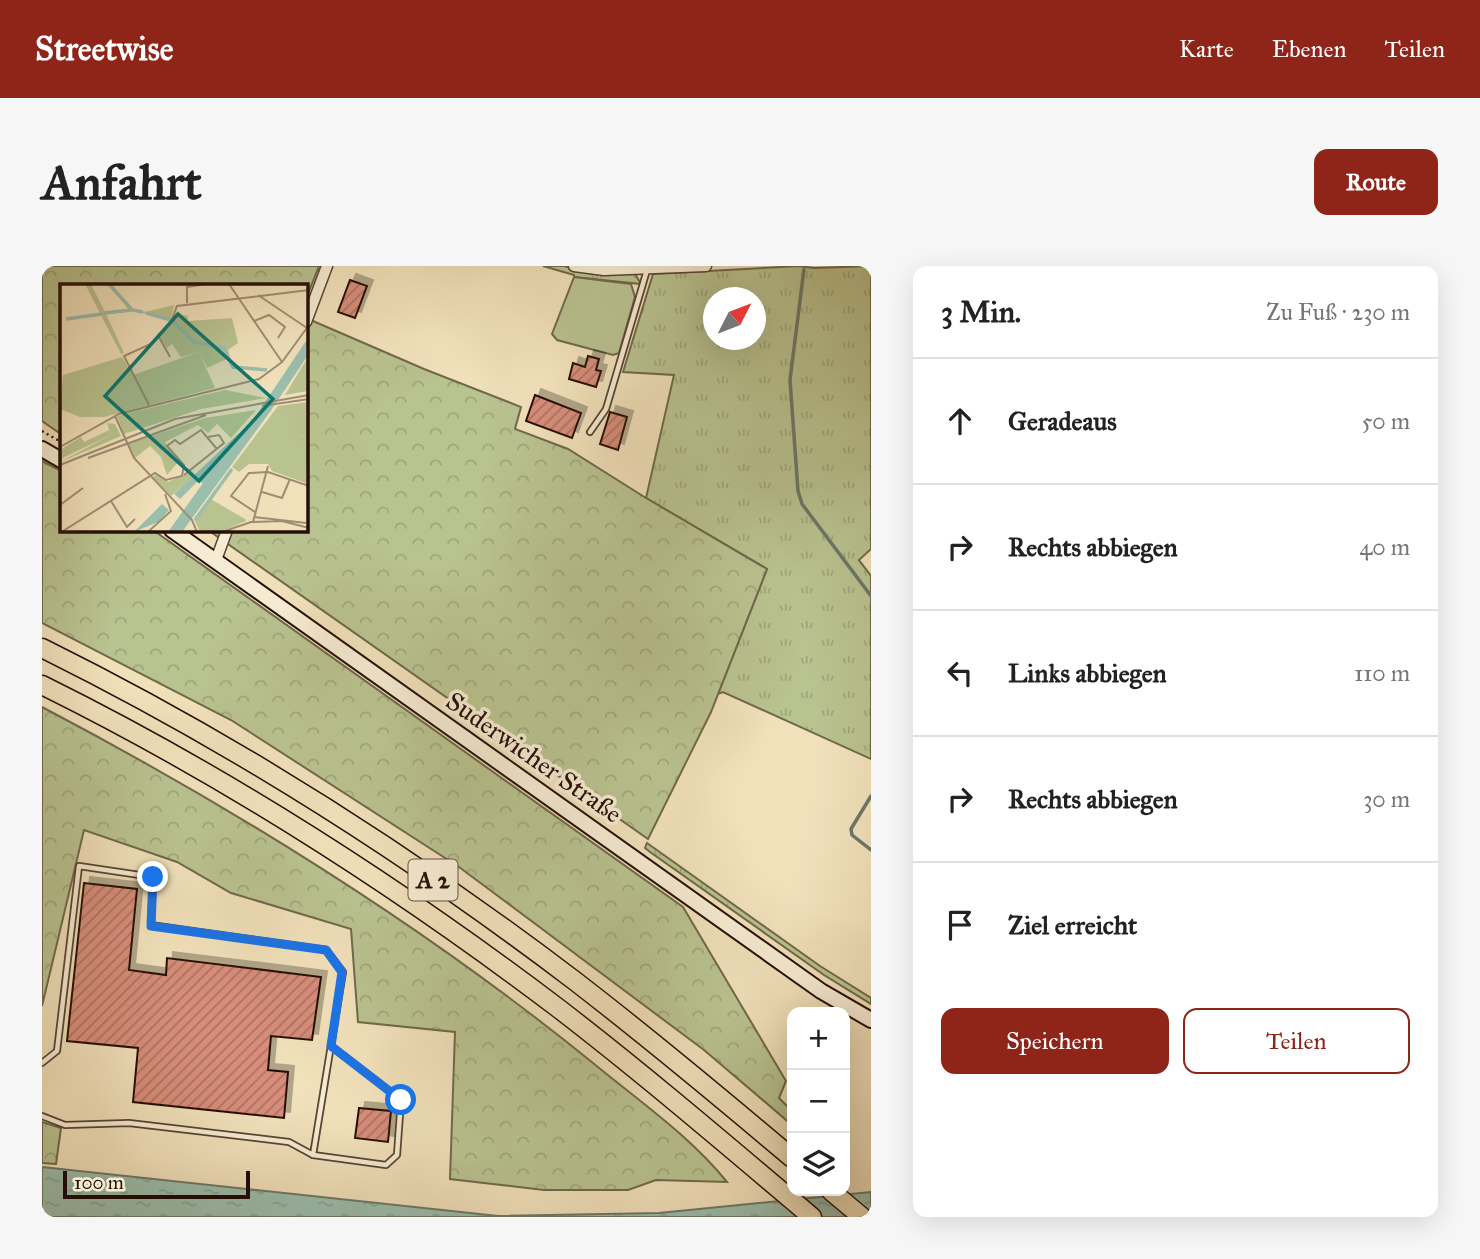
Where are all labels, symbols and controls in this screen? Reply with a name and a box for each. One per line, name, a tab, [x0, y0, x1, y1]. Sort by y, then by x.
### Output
text: Streetwise	[35, 29, 173, 69]
text: Karte	[1179, 34, 1234, 64]
text: Ebenen	[1272, 34, 1347, 64]
text: Teilen	[1385, 34, 1445, 64]
button: Route	[1314, 149, 1438, 215]
text: Anfahrt	[42, 153, 202, 212]
inset map	[60, 284, 308, 532]
north arrow	[703, 287, 766, 350]
text: 3 Min.	[941, 294, 1021, 330]
text: Zu Fuß · 230 m	[1266, 298, 1410, 326]
icon: ahead	[941, 402, 979, 440]
text: Geradeaus	[1008, 405, 1117, 437]
text: 50 m	[1362, 407, 1410, 435]
icon: right	[941, 528, 979, 566]
text: Rechts abbiegen	[1008, 531, 1178, 563]
text: 40 m	[1360, 533, 1410, 561]
icon: left	[941, 654, 979, 692]
text: Links abbiegen	[1008, 657, 1167, 689]
text: 110 m	[1354, 659, 1410, 687]
street label: Suderwicher Straße	[440, 684, 628, 830]
icon: right	[941, 780, 979, 818]
text: Rechts abbiegen	[1008, 783, 1178, 815]
text: 30 m	[1363, 785, 1410, 813]
road number: A 2	[408, 860, 458, 900]
route end	[137, 861, 168, 892]
icon: arrive	[941, 906, 979, 944]
text: Ziel erreicht	[1008, 909, 1137, 941]
map controls	[787, 1007, 850, 1196]
button: +	[787, 1007, 850, 1070]
button: Speichern	[941, 1008, 1169, 1074]
button: Teilen	[1183, 1008, 1410, 1074]
button: −	[787, 1070, 850, 1133]
route start	[385, 1084, 416, 1115]
button: layers	[787, 1133, 850, 1196]
scale bar	[63, 1168, 250, 1200]
text: 100 m	[74, 1171, 124, 1194]

